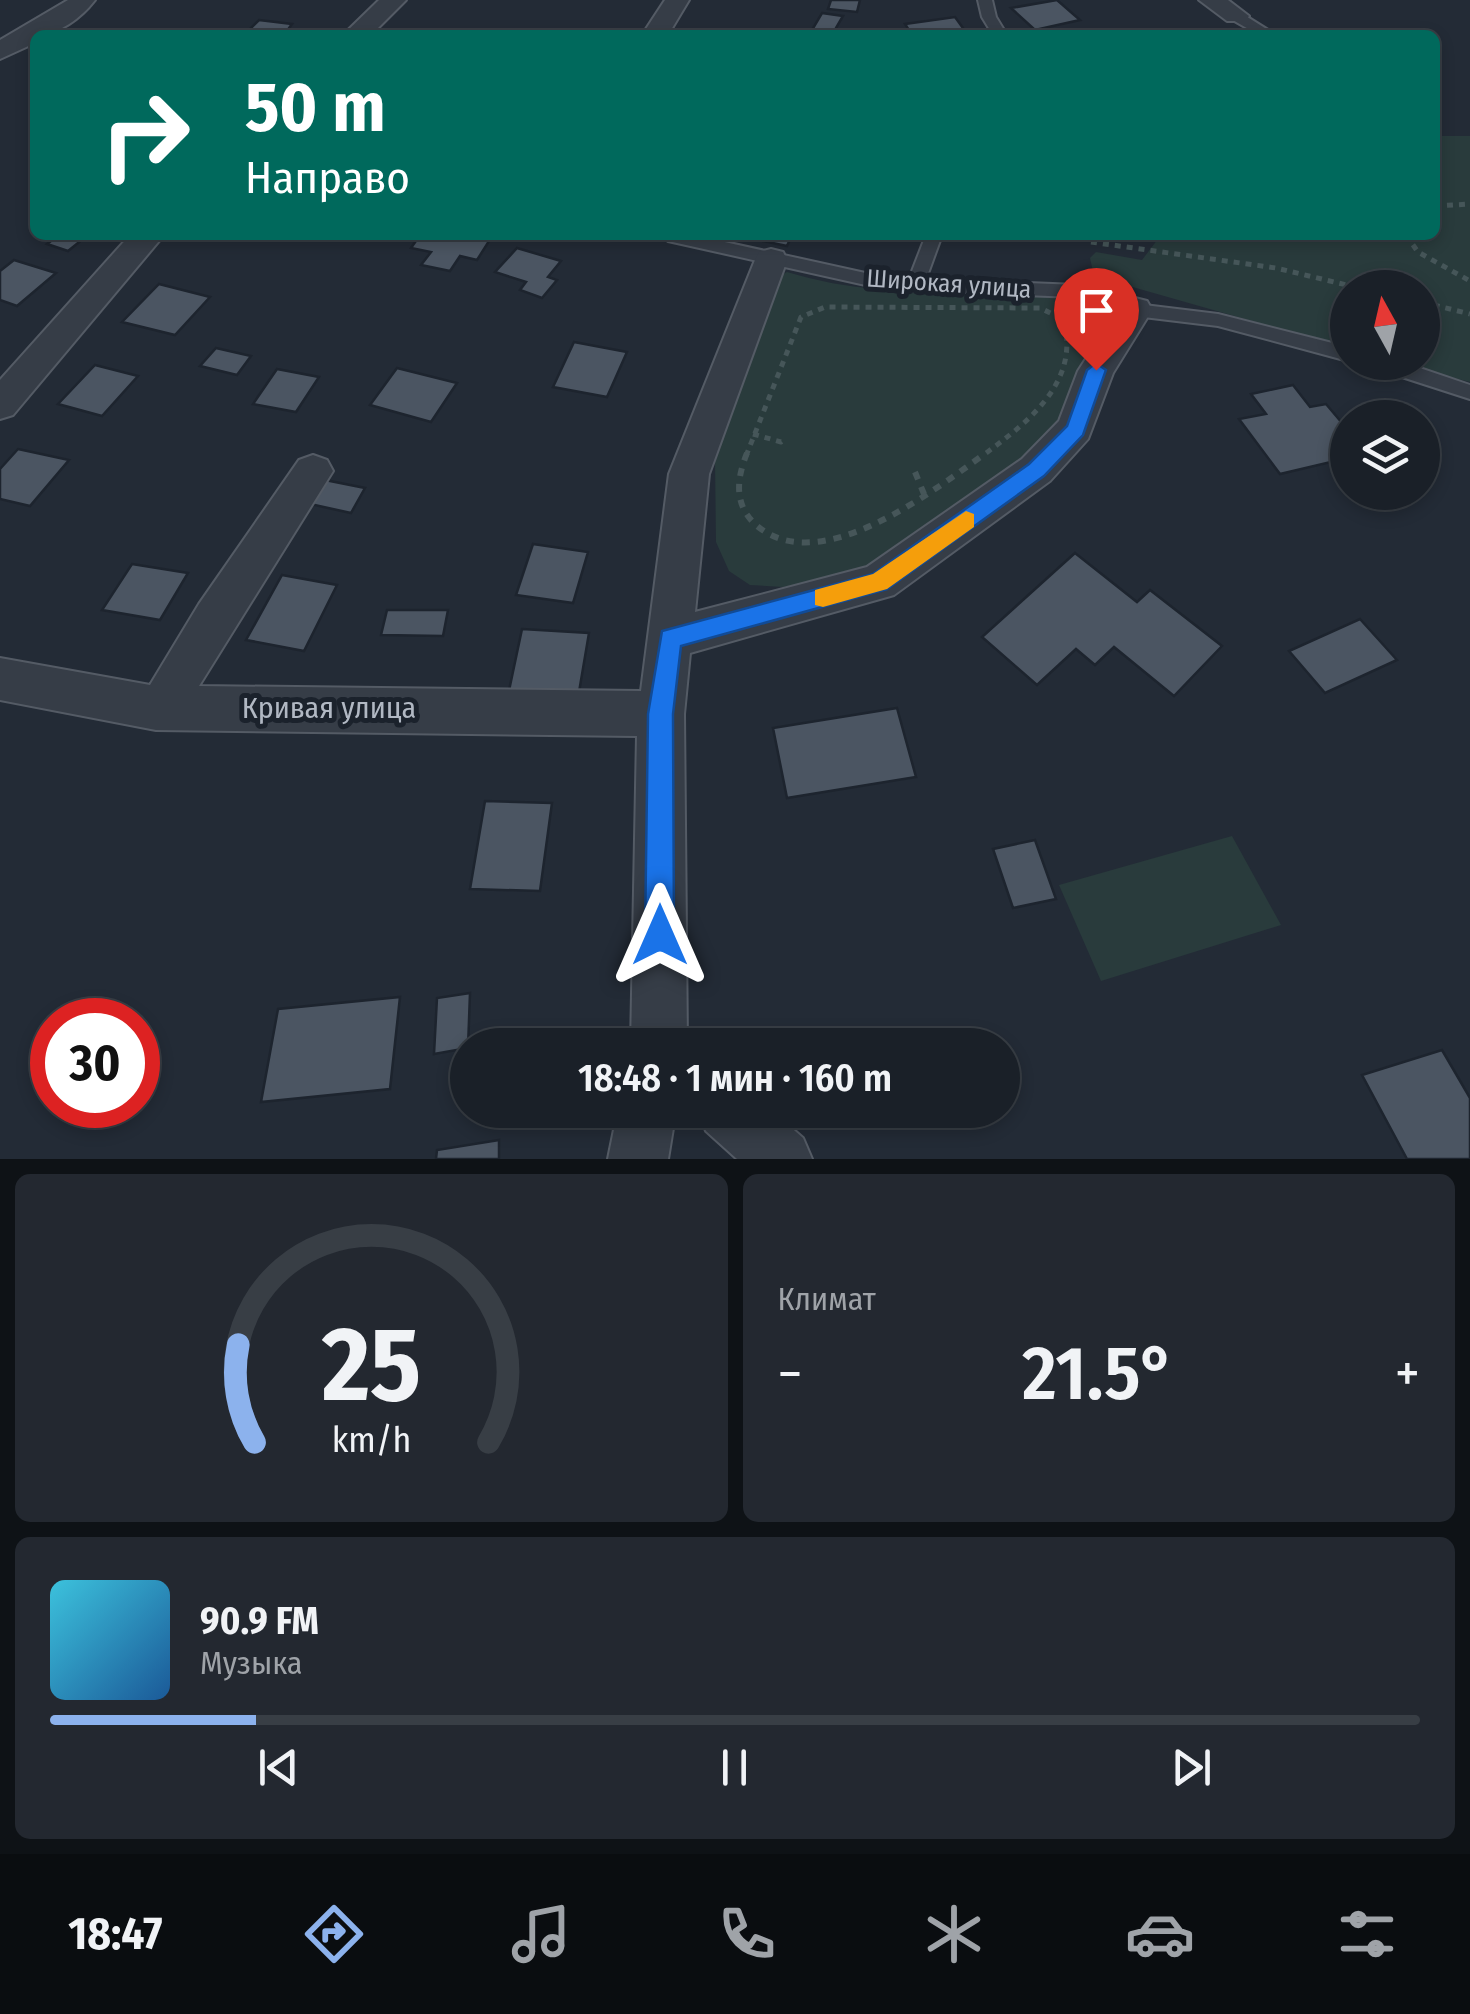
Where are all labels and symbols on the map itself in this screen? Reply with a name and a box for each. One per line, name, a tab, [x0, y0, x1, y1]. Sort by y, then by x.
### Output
street label: Широкая улица	[866, 263, 1032, 305]
pin	[1054, 268, 1139, 371]
north arrow	[1330, 270, 1440, 380]
street label: Кривая улица	[242, 690, 416, 726]
position arrow	[608, 883, 712, 987]
speed limit sign: 30	[30, 998, 160, 1128]

